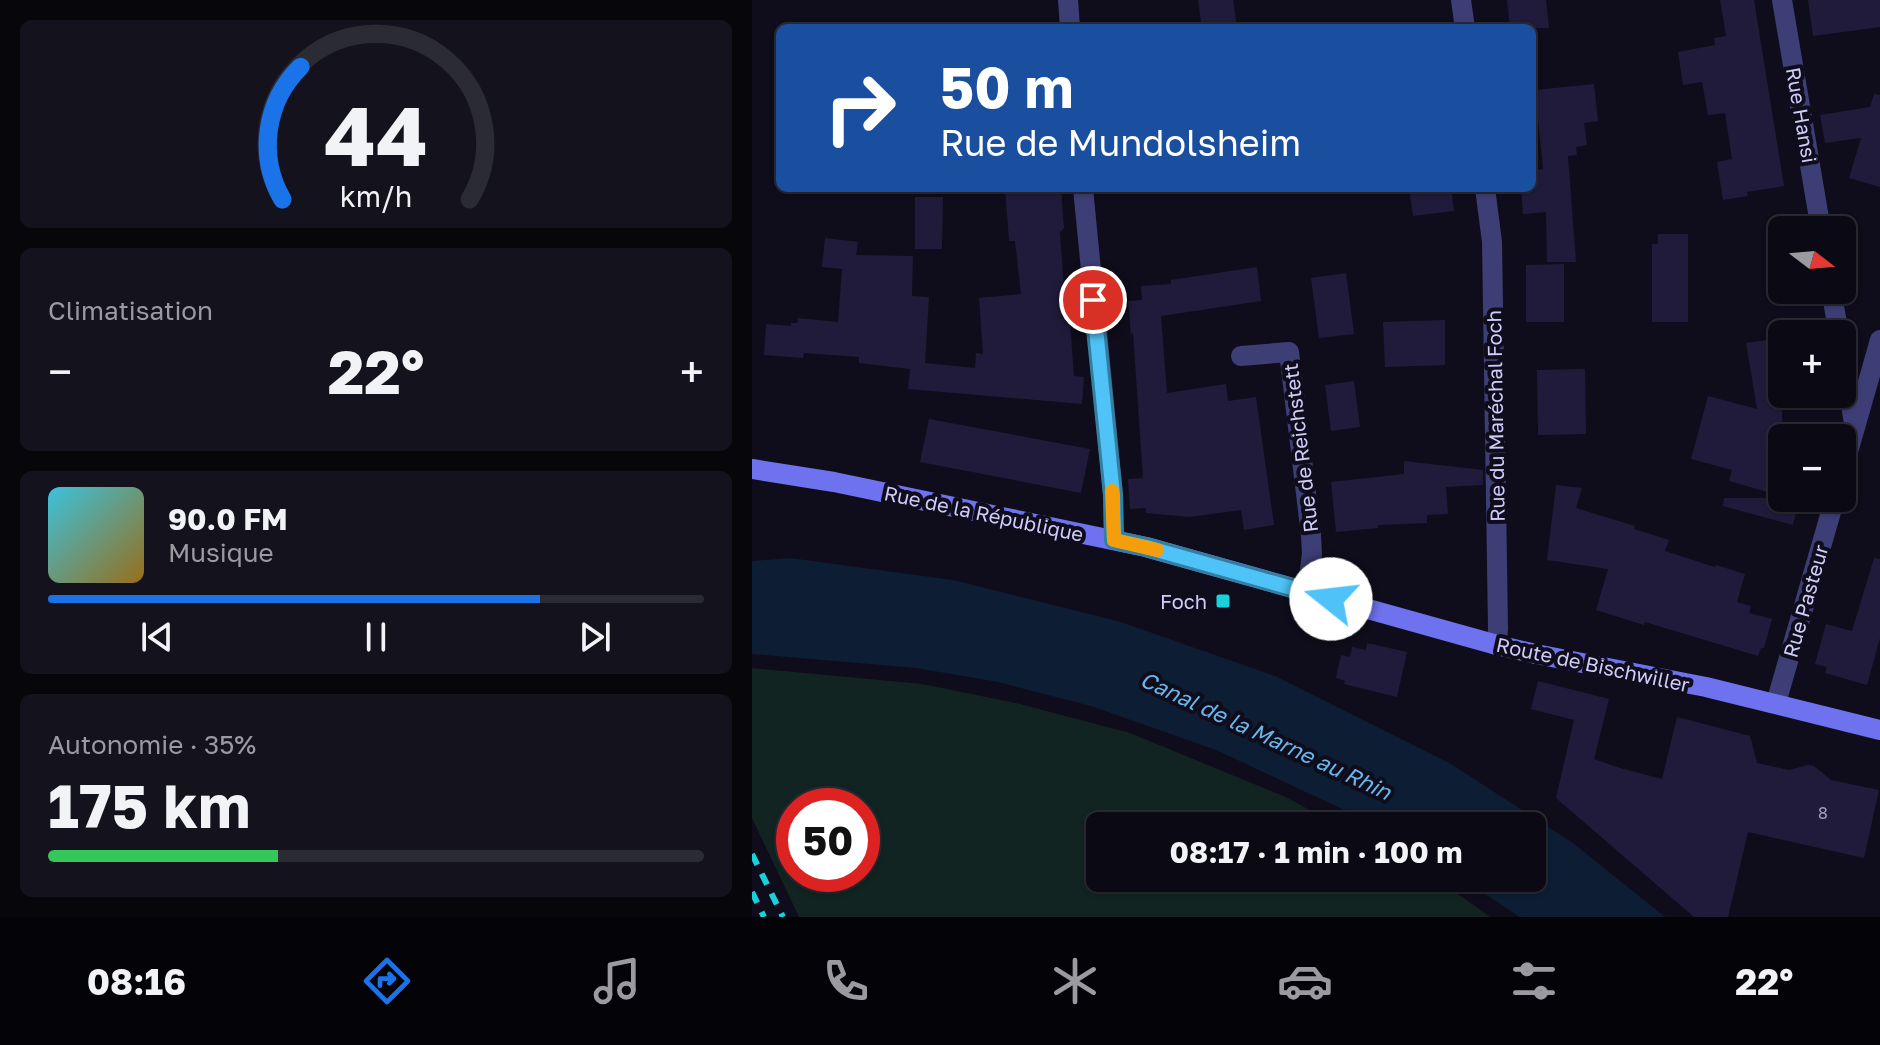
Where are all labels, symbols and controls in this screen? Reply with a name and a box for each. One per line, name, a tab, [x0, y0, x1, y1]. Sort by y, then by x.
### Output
text: 50 m	[940, 53, 1074, 120]
icon: right	[808, 56, 912, 160]
street label: Rue Hansi	[1782, 65, 1822, 165]
text: 44	[324, 84, 428, 184]
text: Rue de Mundolsheim	[940, 121, 1301, 164]
text: km/h	[340, 179, 412, 213]
north arrow	[1768, 216, 1856, 304]
map controls	[1768, 216, 1856, 512]
pin	[1059, 266, 1127, 334]
icon: arrive	[1071, 278, 1115, 322]
text: Climatisation	[48, 295, 213, 326]
street label: Rue du Maréchal Foch	[1481, 310, 1509, 522]
button: +	[1768, 320, 1856, 408]
text: 22°	[328, 335, 424, 407]
text: −	[48, 345, 72, 398]
text: +	[680, 345, 704, 398]
street label: Rue de Reichstett	[1278, 362, 1322, 534]
button: −	[1768, 424, 1856, 512]
street label: Rue de la République	[882, 480, 1086, 546]
text: 90.0 FM	[168, 501, 288, 537]
text: Musique	[168, 537, 274, 568]
street label: Rue Pasteur	[1777, 542, 1833, 660]
position arrow	[1289, 557, 1373, 641]
place label: Foch	[1160, 589, 1207, 613]
marker: Foch	[1214, 592, 1232, 610]
icon: previous	[135, 615, 179, 659]
icon: pause	[354, 615, 398, 659]
icon: next	[573, 615, 617, 659]
street label: Route de Bischwiller	[1494, 632, 1692, 696]
water label: Canal de la Marne au Rhin	[1136, 665, 1397, 806]
text: Autonomie · 35%	[48, 729, 256, 760]
text: 175 km	[48, 769, 251, 841]
speed limit sign: 50	[776, 788, 880, 892]
house number: 8	[1818, 803, 1828, 823]
text: 08:17 · 1 min · 100 m	[1169, 834, 1463, 870]
icon: directions	[359, 953, 415, 1009]
icon: music	[589, 953, 645, 1009]
icon: phone	[818, 953, 874, 1009]
icon: climate	[1047, 953, 1103, 1009]
icon: car	[1277, 953, 1333, 1009]
icon: filters	[1506, 953, 1562, 1009]
text: 08:16	[87, 960, 186, 1003]
text: 22°	[1735, 960, 1793, 1003]

